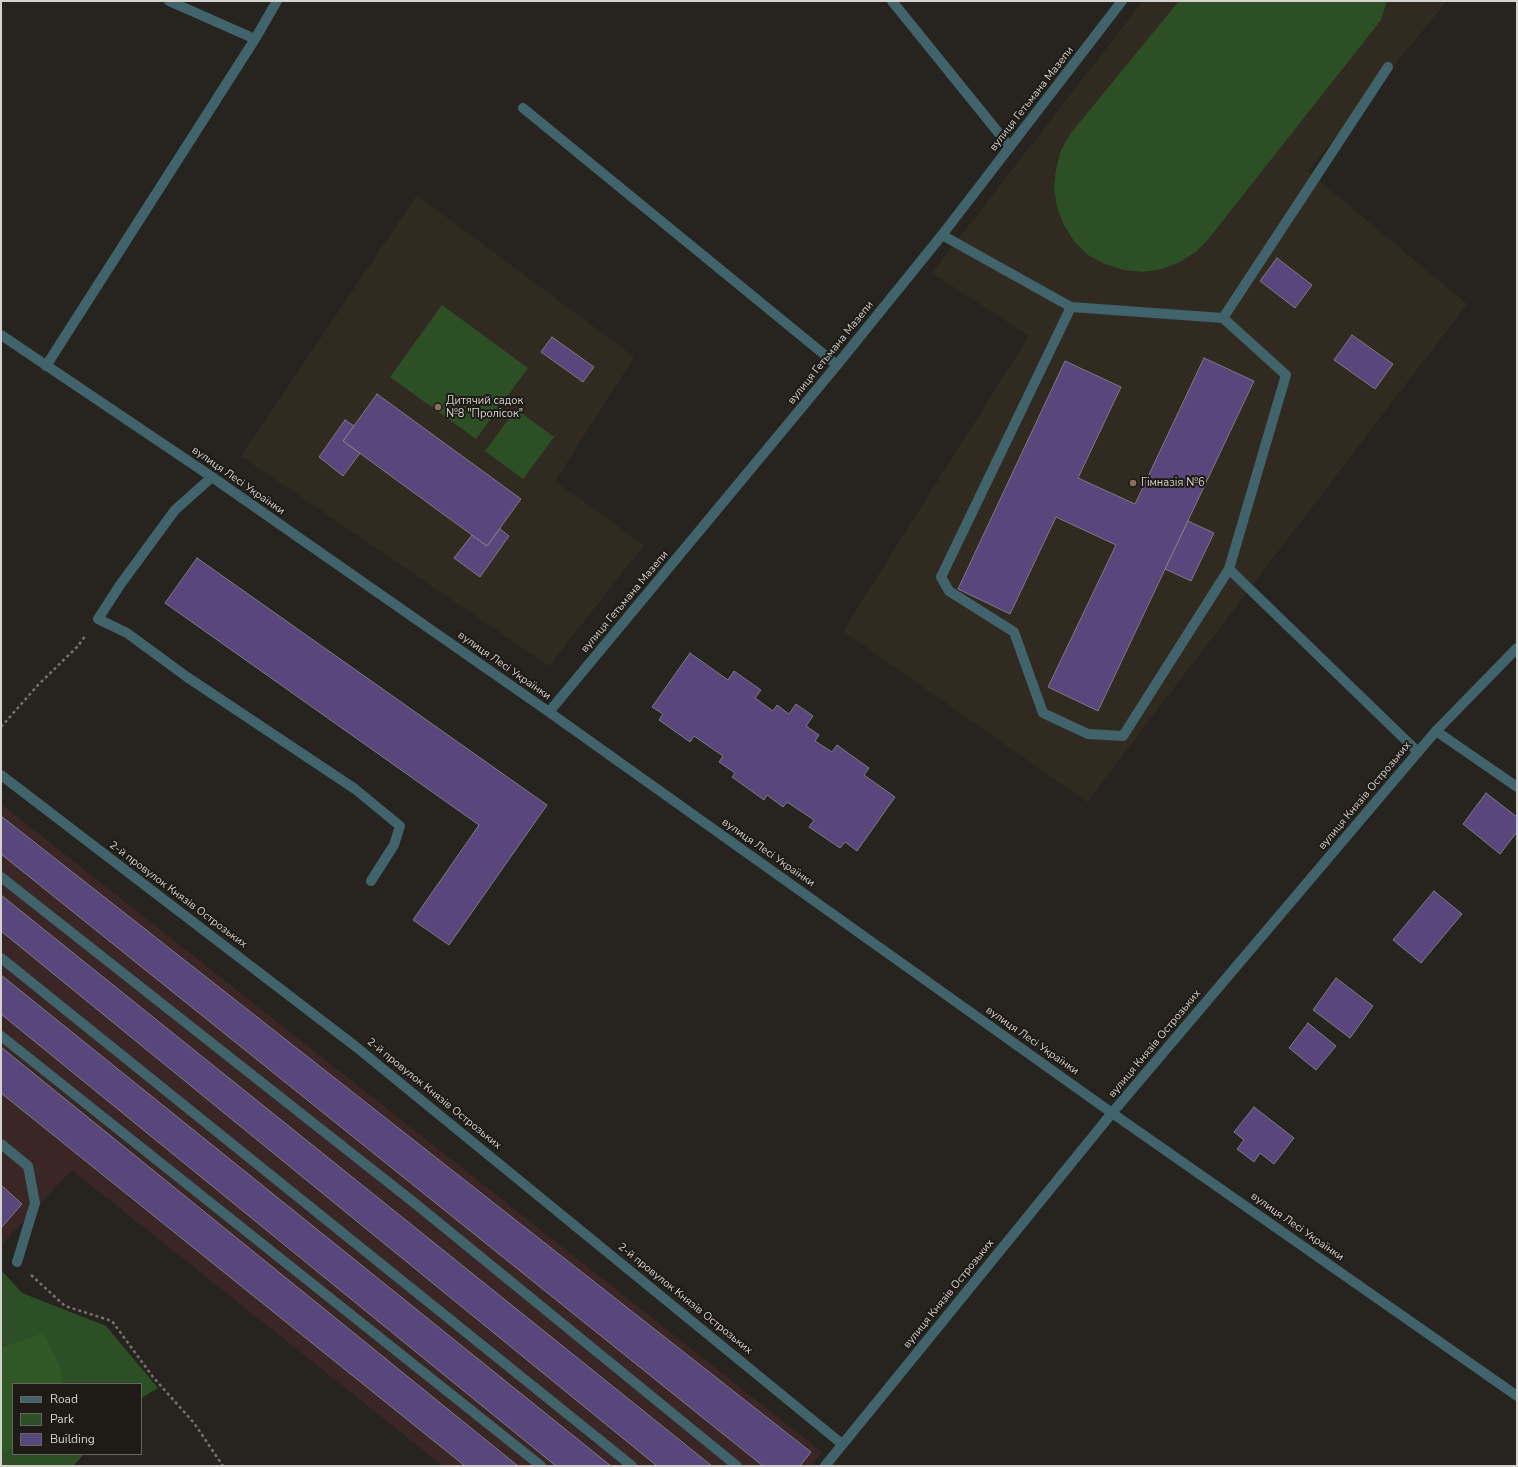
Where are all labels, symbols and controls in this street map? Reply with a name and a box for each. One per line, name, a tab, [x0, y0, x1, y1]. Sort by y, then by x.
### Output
street label: вулиця Гетьмана Мазепи	[987, 44, 1077, 154]
street label: вулиця Гетьмана Мазепи	[785, 299, 877, 407]
place label: Дитячий садок №8 "Пролісок"	[446, 394, 523, 420]
marker: Дитячий садок №8 "Пролісок"	[433, 402, 443, 412]
street label: вулиця Лесі Українки	[189, 444, 287, 518]
place label: Гімназія №6	[1141, 476, 1205, 490]
marker: Гімназія №6	[1128, 478, 1138, 488]
street label: вулиця Гетьмана Мазепи	[579, 548, 671, 656]
street label: вулиця Лесі Українки	[455, 629, 553, 703]
street label: вулиця Князів Острозьких	[1316, 739, 1414, 853]
street label: вулиця Лесі Українки	[719, 816, 817, 890]
street label: 2-й провулок Князів Острозьких	[106, 839, 250, 951]
street label: вулиця Князів Острозьких	[1106, 987, 1204, 1101]
street label: вулиця Лесі Українки	[983, 1004, 1081, 1078]
street label: 2-й провулок Князів Острозьких	[364, 1036, 504, 1152]
street label: вулиця Лесі Українки	[1248, 1190, 1346, 1264]
street label: вулиця Князів Острозьких	[901, 1237, 997, 1351]
street label: 2-й провулок Князів Острозьких	[615, 1241, 755, 1357]
legend	[12, 1383, 142, 1455]
text: Road	[50, 1391, 78, 1407]
text: Park	[50, 1411, 74, 1427]
text: Building	[50, 1431, 95, 1447]

